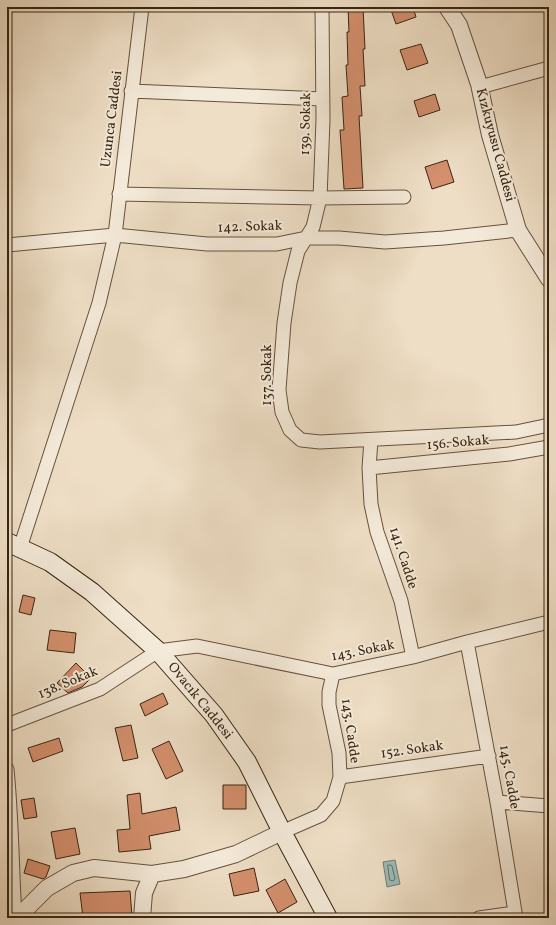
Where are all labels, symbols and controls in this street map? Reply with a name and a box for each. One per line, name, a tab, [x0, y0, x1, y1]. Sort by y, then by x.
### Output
street label: Uzunca Caddesi	[97, 69, 127, 169]
street label: Kızkuyusu Caddesi	[471, 86, 519, 204]
street label: 139. Sokak	[296, 92, 316, 156]
street label: 142. Sokak	[217, 216, 283, 238]
street label: 137. Sokak	[258, 344, 277, 406]
street label: 156. Sokak	[426, 431, 490, 455]
street label: 141. Cadde	[384, 525, 422, 592]
street label: 143. Sokak	[330, 636, 396, 666]
street label: Ovacık Caddesi	[163, 658, 237, 744]
street label: 138. Sokak	[35, 662, 101, 704]
street label: 143. Cadde	[336, 697, 364, 765]
street label: 152. Sokak	[379, 736, 445, 764]
street label: 145. Cadde	[494, 743, 524, 811]

